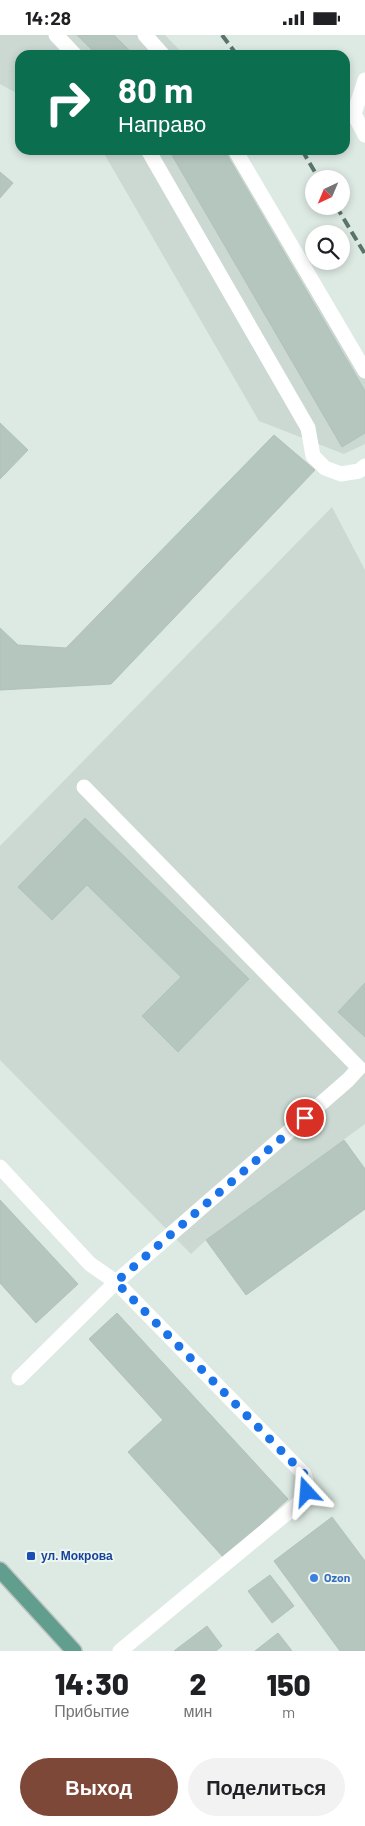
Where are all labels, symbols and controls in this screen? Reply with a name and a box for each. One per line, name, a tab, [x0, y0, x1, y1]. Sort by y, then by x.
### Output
text: 14:28	[25, 6, 71, 29]
text: 80 m	[118, 68, 193, 110]
icon: right	[35, 70, 100, 135]
text: Направо	[118, 110, 206, 136]
north arrow	[305, 170, 350, 215]
map controls	[305, 170, 350, 270]
button: search	[305, 225, 350, 270]
pin	[284, 1097, 326, 1139]
icon: arrive	[291, 1104, 319, 1132]
position arrow	[280, 1465, 332, 1517]
place label: ул. Мокрова	[41, 1548, 113, 1563]
marker: ул. Мокрова	[25, 1550, 37, 1562]
place label: Ozon	[324, 1570, 350, 1584]
marker: Ozon	[308, 1572, 320, 1584]
text: 14:30	[55, 1665, 129, 1701]
text: 2	[189, 1665, 206, 1701]
text: 150	[267, 1666, 311, 1702]
text: Прибытие	[54, 1701, 129, 1720]
text: мин	[184, 1701, 212, 1720]
text: m	[282, 1702, 295, 1721]
button: Выход	[20, 1758, 178, 1816]
button: Поделиться	[188, 1758, 345, 1816]

